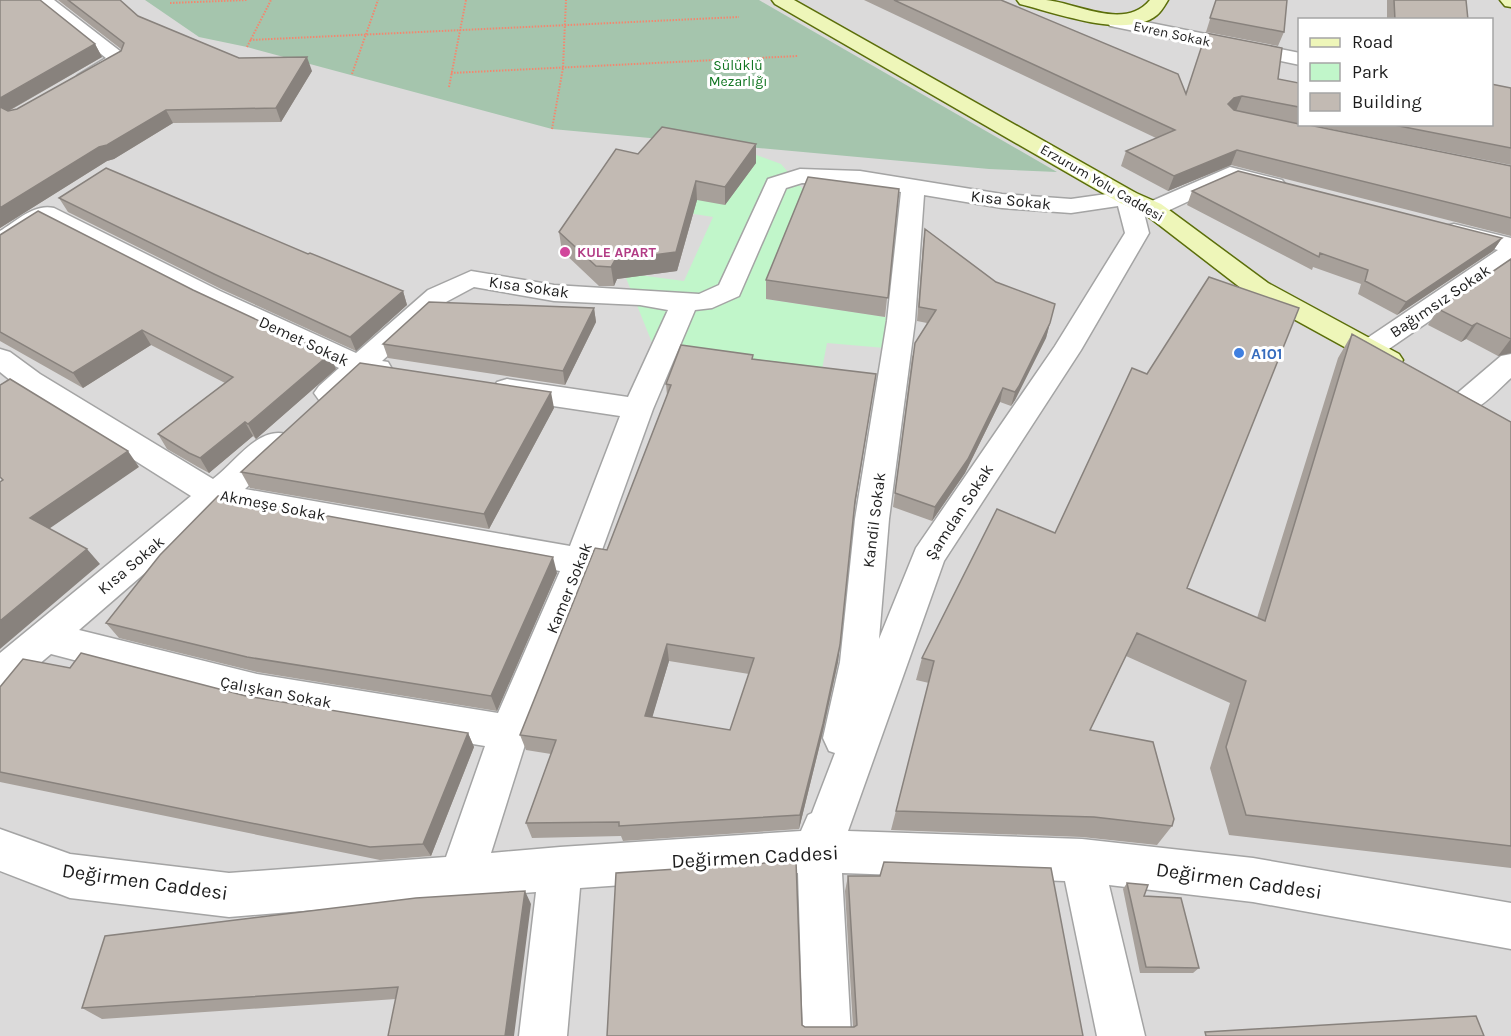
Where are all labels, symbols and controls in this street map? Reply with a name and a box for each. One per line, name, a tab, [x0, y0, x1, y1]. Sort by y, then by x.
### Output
street label: Evren Sokak	[1132, 18, 1212, 50]
legend	[1298, 18, 1493, 126]
text: Road	[1352, 31, 1393, 53]
park label: Sülüklü Mezarlığı	[709, 57, 767, 90]
text: Park	[1352, 61, 1389, 83]
text: Building	[1352, 91, 1422, 113]
street label: Erzurum Yolu Caddesi	[1037, 141, 1167, 225]
street label: Kısa Sokak	[970, 186, 1052, 214]
place label: KULE APART	[577, 244, 657, 261]
marker: KULE APART	[558, 245, 572, 259]
street label: Bağımsız Sokak	[1386, 260, 1494, 342]
street label: Kısa Sokak	[488, 272, 570, 302]
street label: Demet Sokak	[256, 312, 352, 370]
place label: A101	[1251, 344, 1283, 363]
marker: A101	[1232, 346, 1246, 360]
street label: Şamdan Sokak	[921, 461, 997, 563]
street label: Kandil Sokak	[859, 471, 889, 569]
street label: Akmeşe Sokak	[219, 485, 327, 525]
street label: Kısa Sokak	[94, 532, 168, 598]
street label: Kamer Sokak	[542, 540, 596, 636]
street label: Çalışkan Sokak	[219, 672, 333, 712]
street label: Değirmen Caddesi	[671, 841, 839, 873]
street label: Değirmen Caddesi	[1154, 858, 1324, 904]
street label: Değirmen Caddesi	[60, 859, 230, 905]

